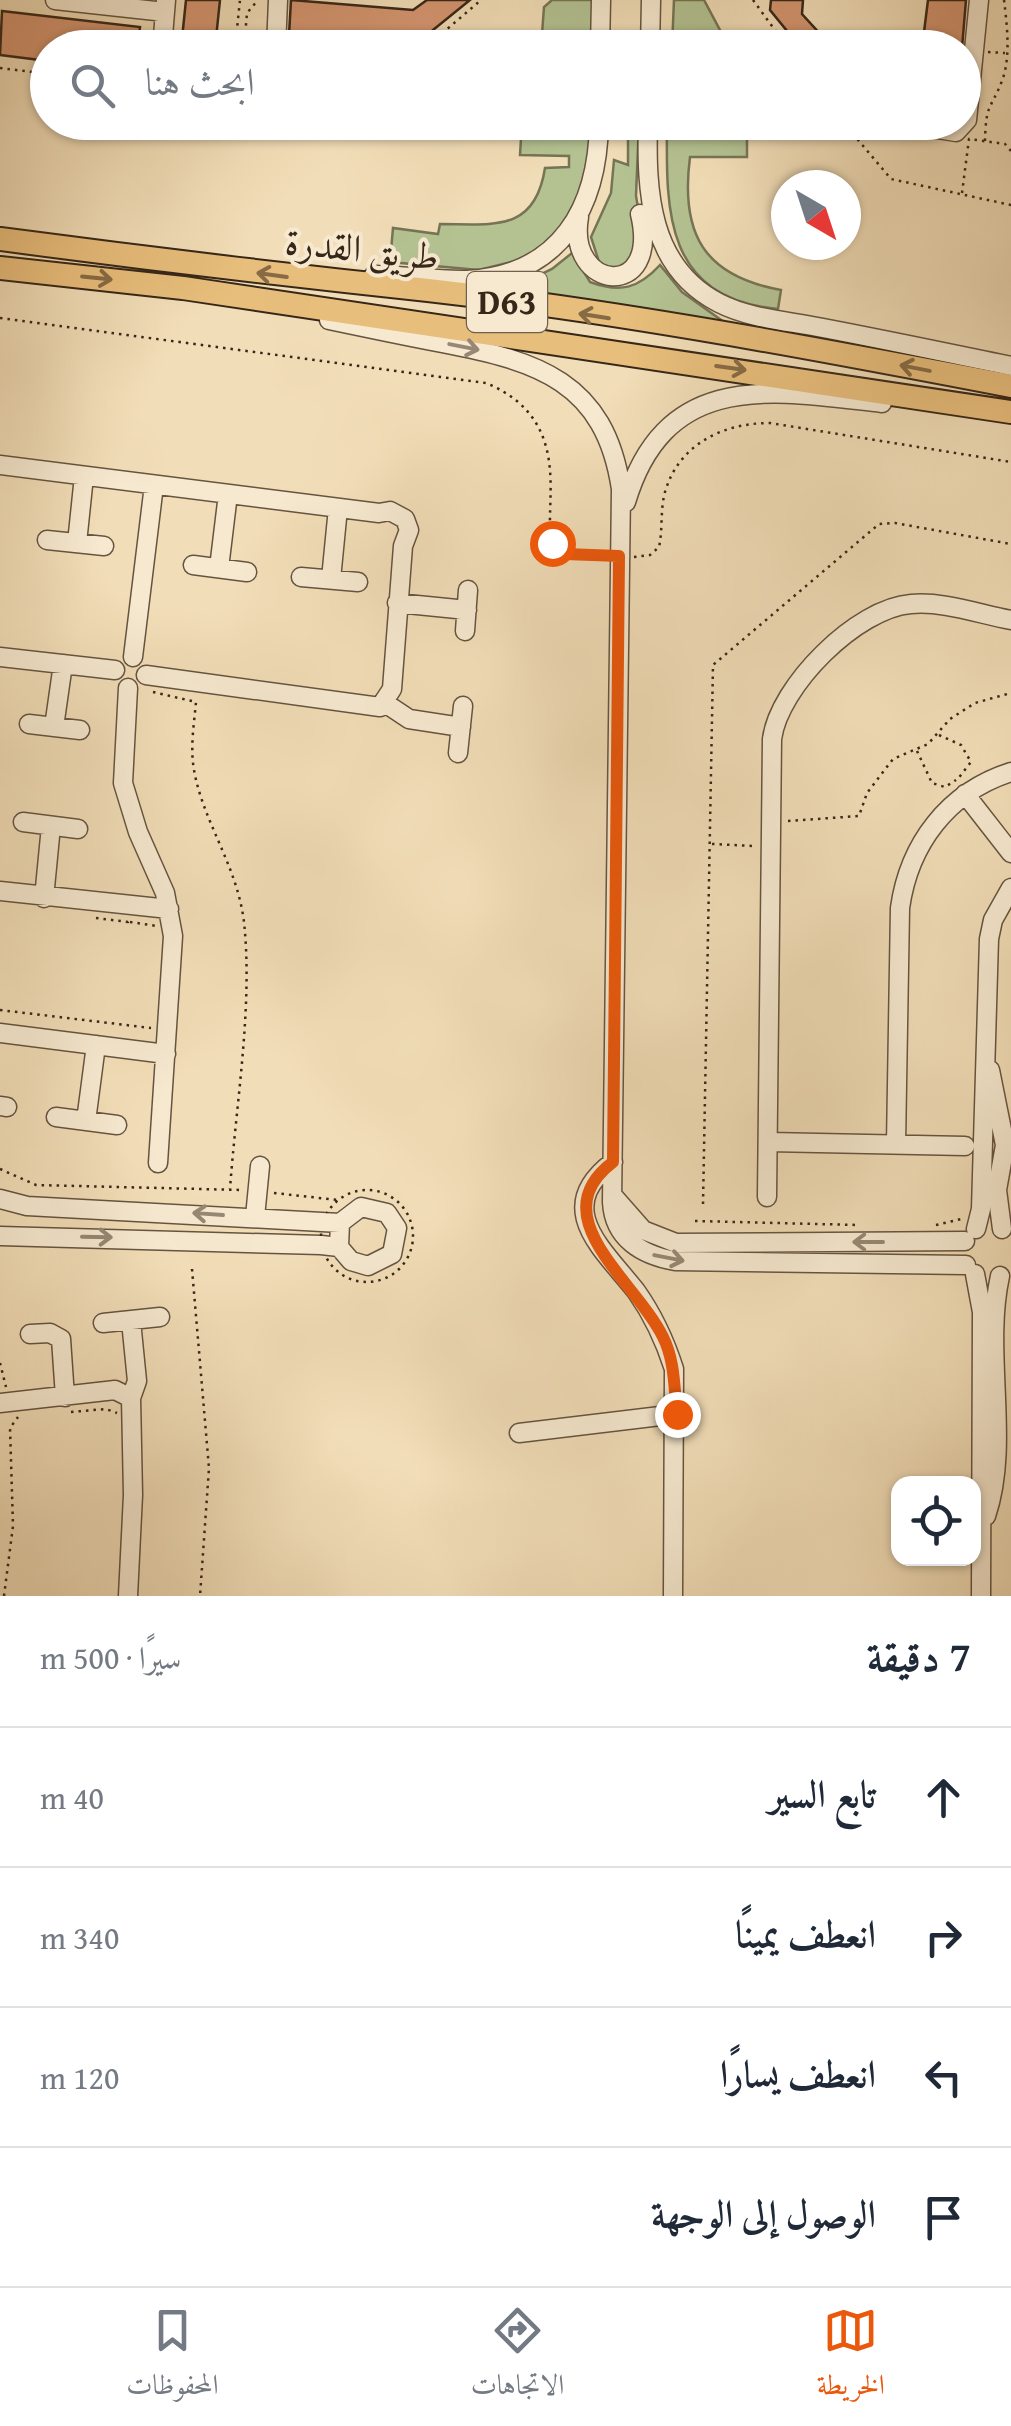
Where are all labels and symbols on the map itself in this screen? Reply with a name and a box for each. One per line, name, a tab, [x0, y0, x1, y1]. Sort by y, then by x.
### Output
north arrow	[771, 170, 861, 260]
street label: طريق القدرة	[282, 212, 442, 284]
one-way arrow	[256, 265, 289, 284]
one-way arrow	[80, 269, 113, 288]
road number: D63	[467, 272, 547, 332]
one-way arrow	[579, 306, 611, 324]
one-way arrow	[447, 339, 479, 358]
one-way arrow	[900, 357, 932, 376]
one-way arrow	[714, 359, 746, 377]
route start	[530, 521, 576, 567]
one-way arrow	[192, 1204, 225, 1223]
one-way arrow	[81, 1227, 113, 1246]
one-way arrow	[852, 1232, 884, 1252]
one-way arrow	[652, 1250, 684, 1269]
route end	[655, 1392, 701, 1438]

